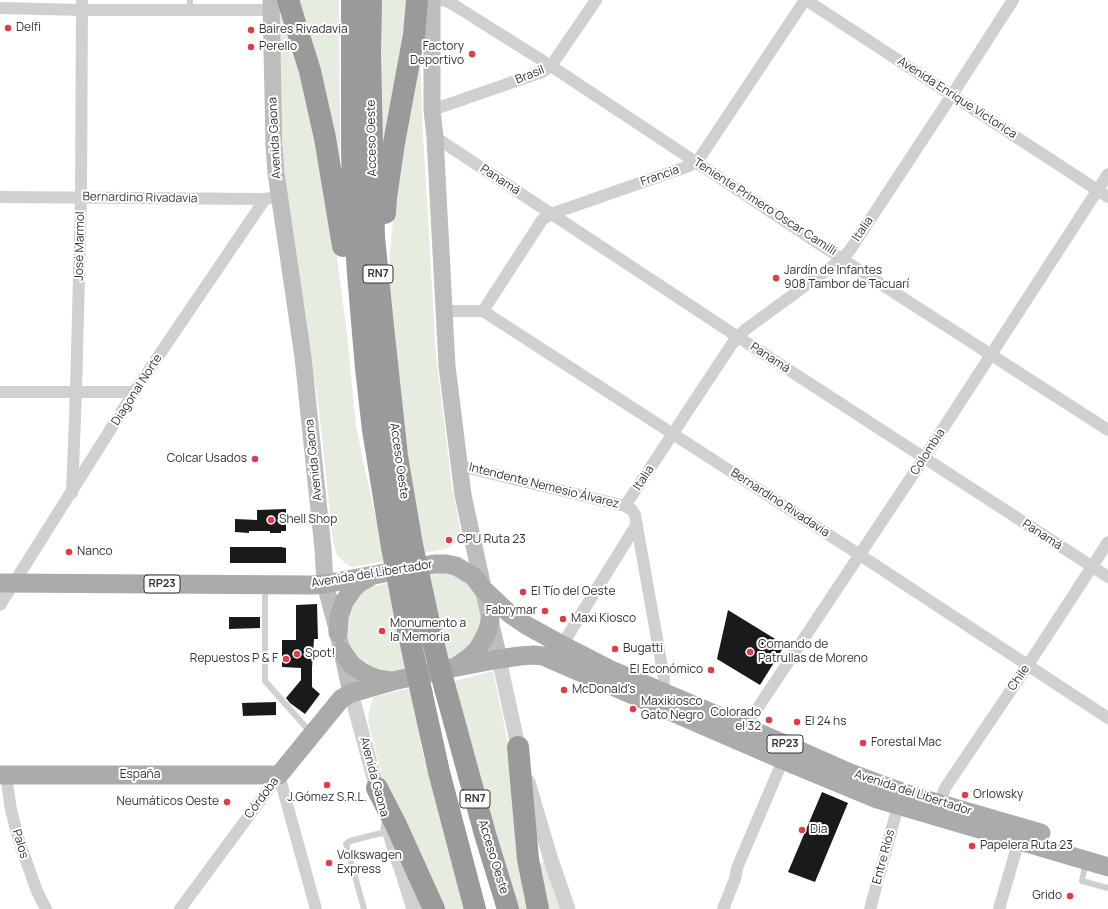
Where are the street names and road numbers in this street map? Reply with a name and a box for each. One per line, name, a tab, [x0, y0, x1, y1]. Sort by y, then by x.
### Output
street label: Avenida Enrique Victorica	[895, 54, 1019, 142]
street label: Brasil	[513, 63, 547, 87]
street label: Avenida Gaona	[266, 97, 284, 179]
street label: Acceso Oeste	[364, 99, 380, 177]
street label: Teniente Primero Oscar Camilli	[691, 155, 839, 259]
street label: Panamá	[478, 162, 522, 198]
street label: Francia	[639, 163, 681, 189]
street label: Bernardino Rivadavia	[82, 190, 198, 206]
street label: José Marmol	[72, 211, 88, 281]
street label: Italia	[850, 214, 876, 244]
road number: RN7	[363, 265, 393, 283]
street label: Panamá	[748, 340, 792, 376]
street label: Diagonal Norte	[109, 352, 165, 428]
street label: Avenida Gaona	[303, 419, 325, 501]
street label: Acceso Oeste	[387, 422, 411, 500]
street label: Colombia	[908, 426, 948, 478]
street label: Intendente Nemesio Álvarez	[467, 460, 621, 512]
street label: Italia	[631, 463, 657, 493]
street label: Bernardino Rivadavia	[728, 466, 832, 540]
street label: Panamá	[1020, 517, 1064, 553]
street label: Avenida del Libertador	[310, 557, 434, 591]
road number: RP23	[144, 575, 180, 593]
street label: Chile	[1005, 662, 1033, 694]
road number: RP23	[767, 735, 803, 753]
street label: Avenida Gaona	[356, 736, 392, 818]
street label: Avenida del Libertador	[852, 767, 974, 819]
street label: España	[120, 768, 160, 782]
street label: Córdoba	[242, 775, 282, 821]
road number: RN7	[460, 790, 490, 808]
street label: Acceso Oeste	[475, 818, 511, 896]
street label: Palos	[9, 828, 31, 860]
street label: Entre Ríos	[870, 828, 898, 886]

